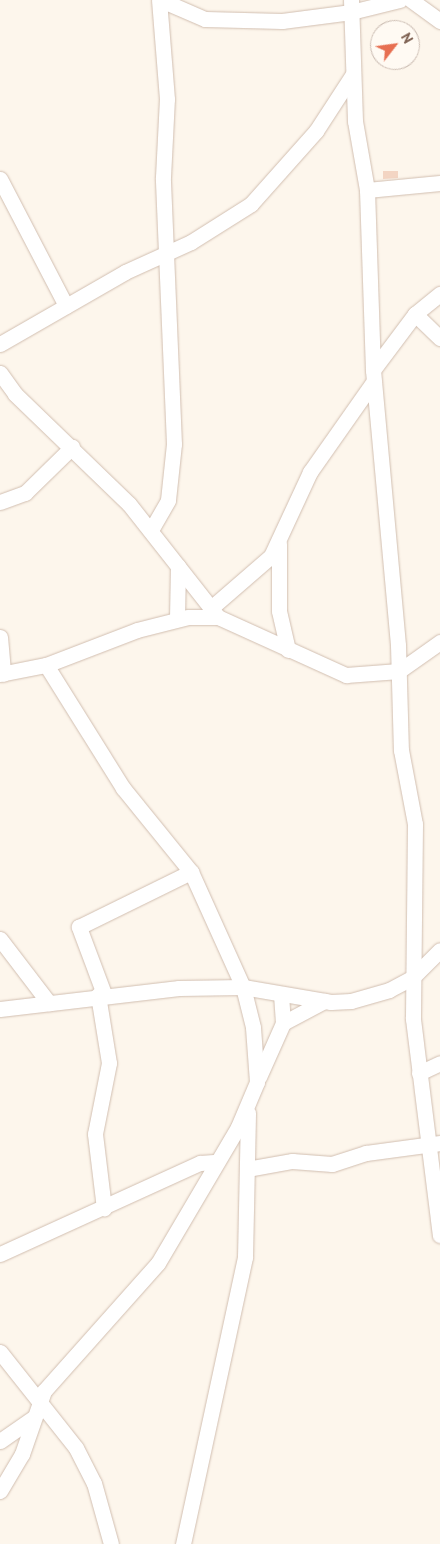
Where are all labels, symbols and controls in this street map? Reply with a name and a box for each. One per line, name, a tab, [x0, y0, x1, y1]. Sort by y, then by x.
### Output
north arrow	[370, 20, 420, 70]
text: N	[397, 30, 417, 46]

